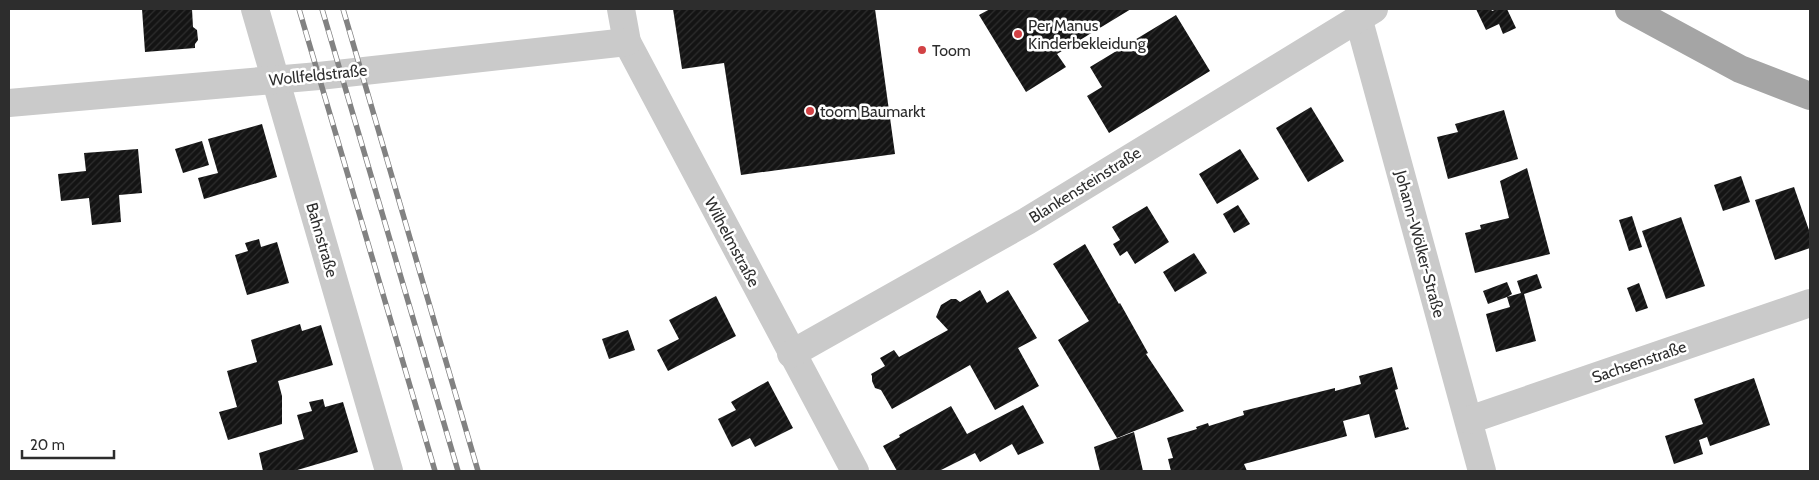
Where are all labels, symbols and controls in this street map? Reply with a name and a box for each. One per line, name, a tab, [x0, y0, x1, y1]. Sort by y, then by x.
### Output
place label: Per Manus Kinderbekleidung	[1028, 16, 1147, 53]
marker: Per Manus Kinderbekleidung	[1012, 28, 1024, 40]
place label: Toom	[932, 41, 971, 60]
marker: Toom	[916, 44, 928, 56]
street label: Wollfeldstraße	[268, 60, 368, 90]
place label: toom Baumarkt	[820, 102, 926, 121]
marker: toom Baumarkt	[804, 105, 816, 117]
street label: Blankensteinstraße	[1026, 143, 1144, 227]
street label: Johann-Wölker-Straße	[1391, 167, 1449, 320]
street label: Wilhelmstraße	[700, 194, 764, 290]
street label: Bahnstraße	[302, 200, 342, 280]
street label: Sachsenstraße	[1589, 337, 1689, 387]
scale bar	[22, 428, 115, 460]
text: 20 m	[30, 436, 65, 454]

